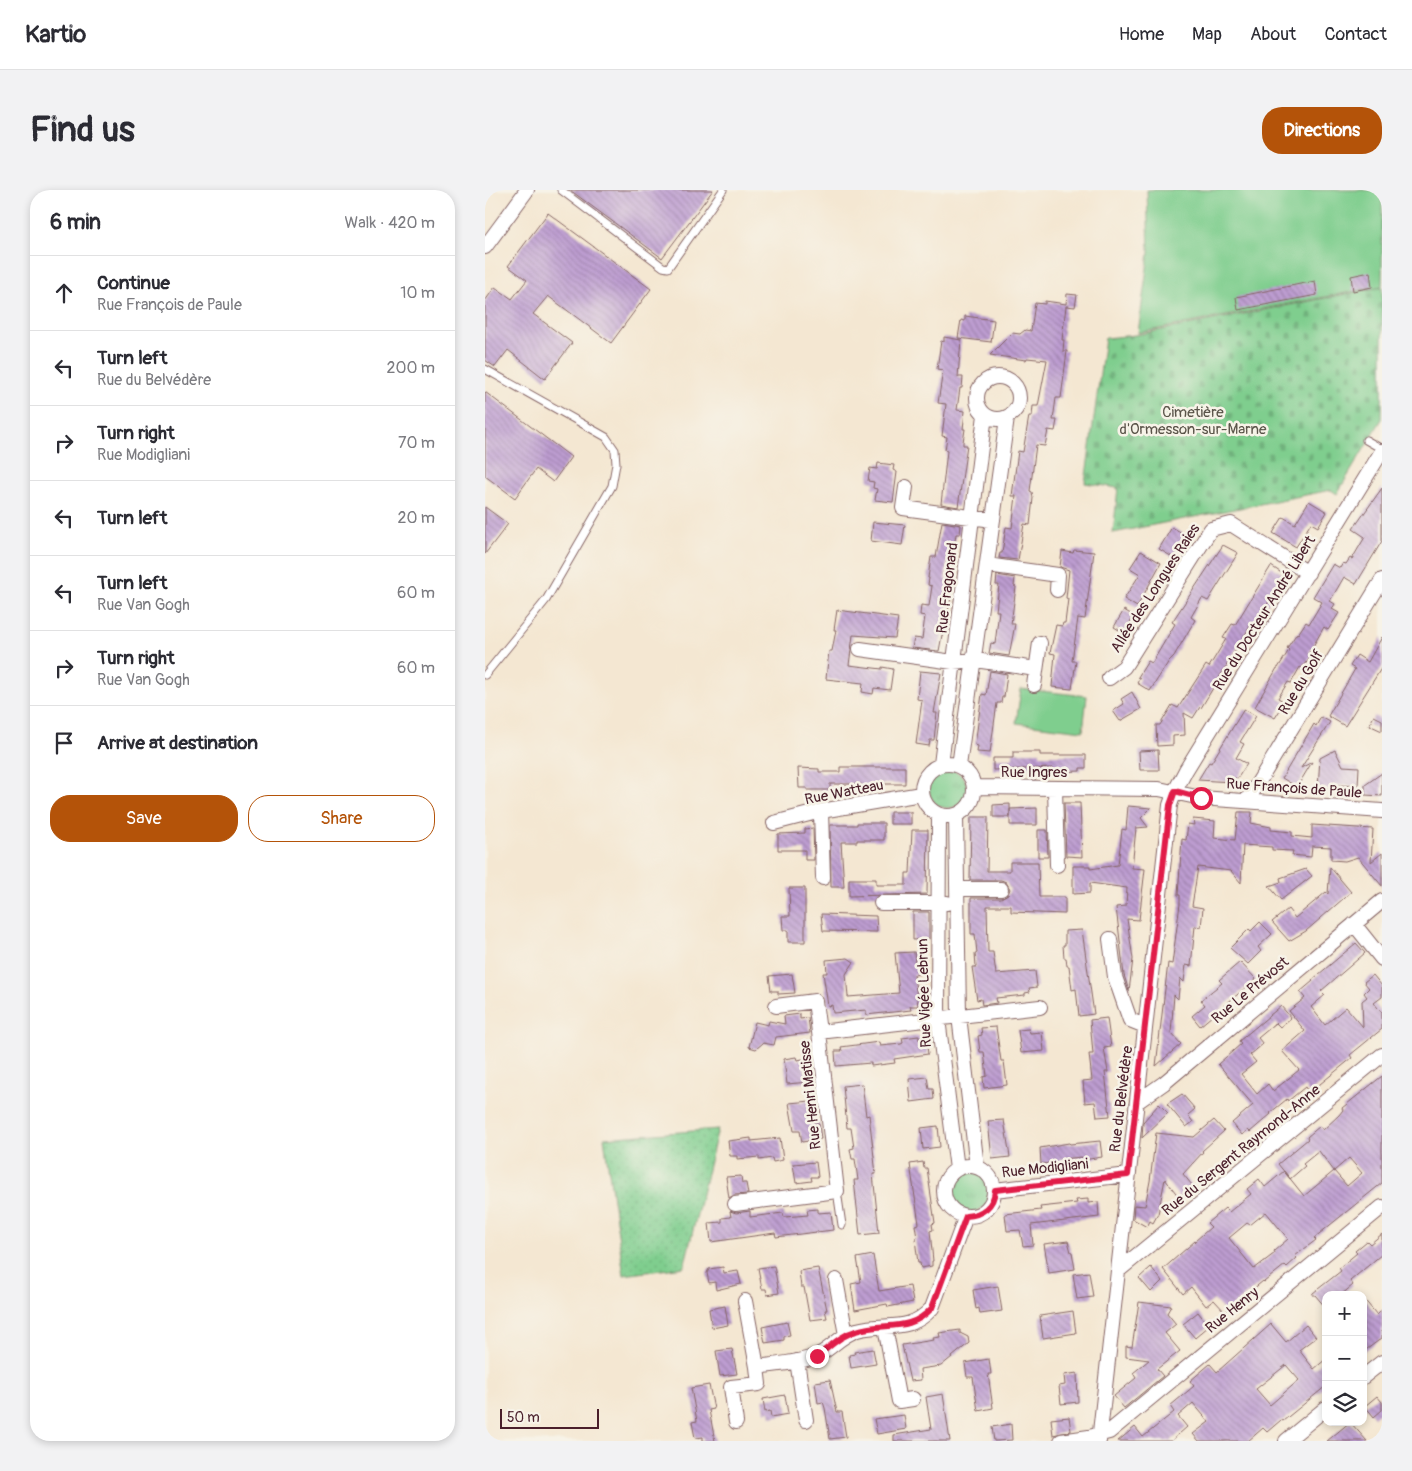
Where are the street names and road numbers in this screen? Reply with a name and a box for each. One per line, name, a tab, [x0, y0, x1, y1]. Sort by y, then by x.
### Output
street label: Allée des Longues Raies	[1107, 520, 1204, 656]
street label: Rue du Docteur André Libert	[1209, 531, 1320, 694]
street label: Rue Fragonard	[932, 541, 963, 635]
street label: Rue du Golf	[1275, 646, 1328, 718]
street label: Rue Ingres	[1001, 763, 1067, 782]
street label: Rue François de Paule	[1226, 774, 1363, 803]
street label: Rue Watteau	[803, 776, 885, 809]
street label: Rue Vigée Lebrun	[913, 938, 936, 1048]
street label: Rue Le Prévost	[1208, 952, 1293, 1028]
street label: Rue Henri Matisse	[795, 1039, 826, 1150]
street label: Rue du Belvédère	[1106, 1044, 1138, 1153]
street label: Rue du Sergent Raymond-Anne	[1158, 1080, 1325, 1220]
street label: Rue Modigliani	[1001, 1154, 1090, 1183]
street label: Rue Henry	[1202, 1283, 1263, 1338]

